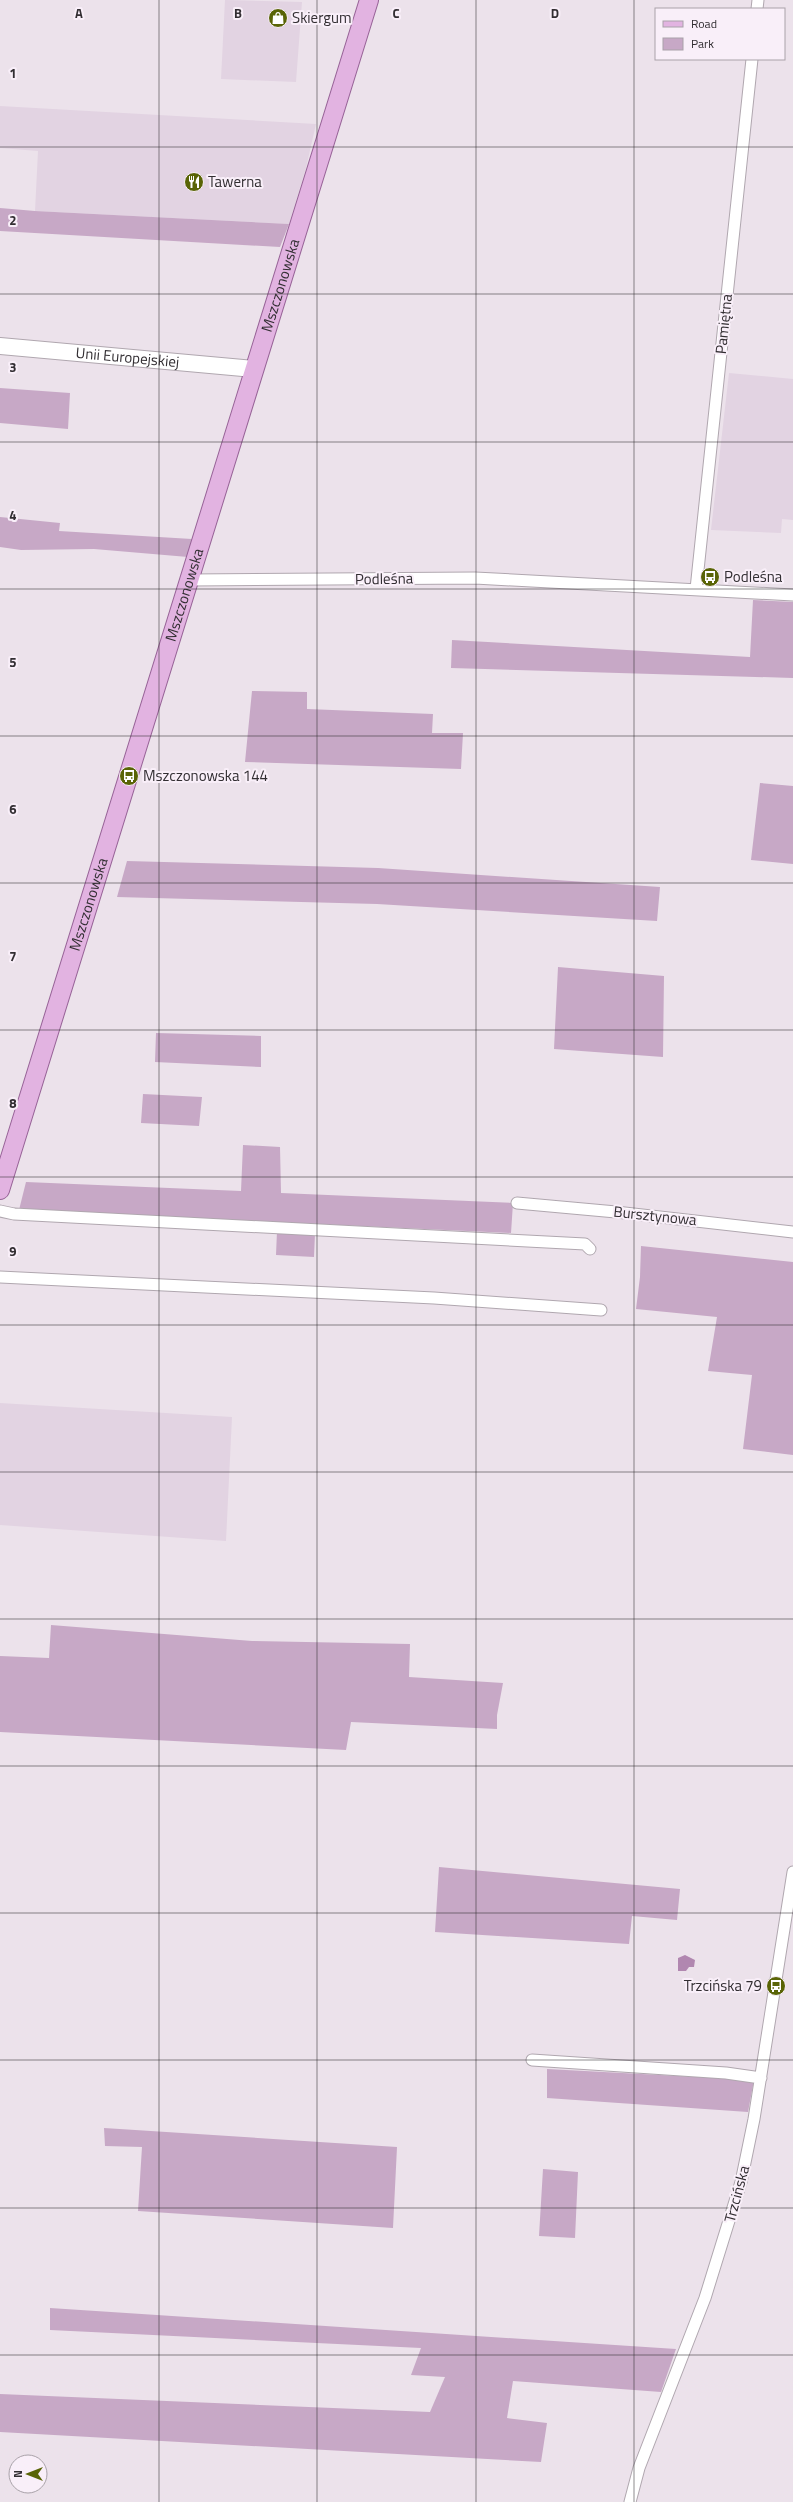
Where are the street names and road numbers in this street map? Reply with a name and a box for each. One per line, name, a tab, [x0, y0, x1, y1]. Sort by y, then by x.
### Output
street label: Mszczonowska	[255, 235, 305, 335]
street label: Pamiętna	[709, 292, 738, 355]
street label: Unii Europejskiej	[75, 341, 180, 373]
street label: Mszczonowska	[159, 545, 209, 644]
street label: Podleśna	[355, 566, 414, 591]
street label: Mszczonowska	[63, 854, 114, 954]
street label: Bursztynowa	[612, 1200, 698, 1231]
street label: Trzcińska	[718, 2162, 755, 2225]

